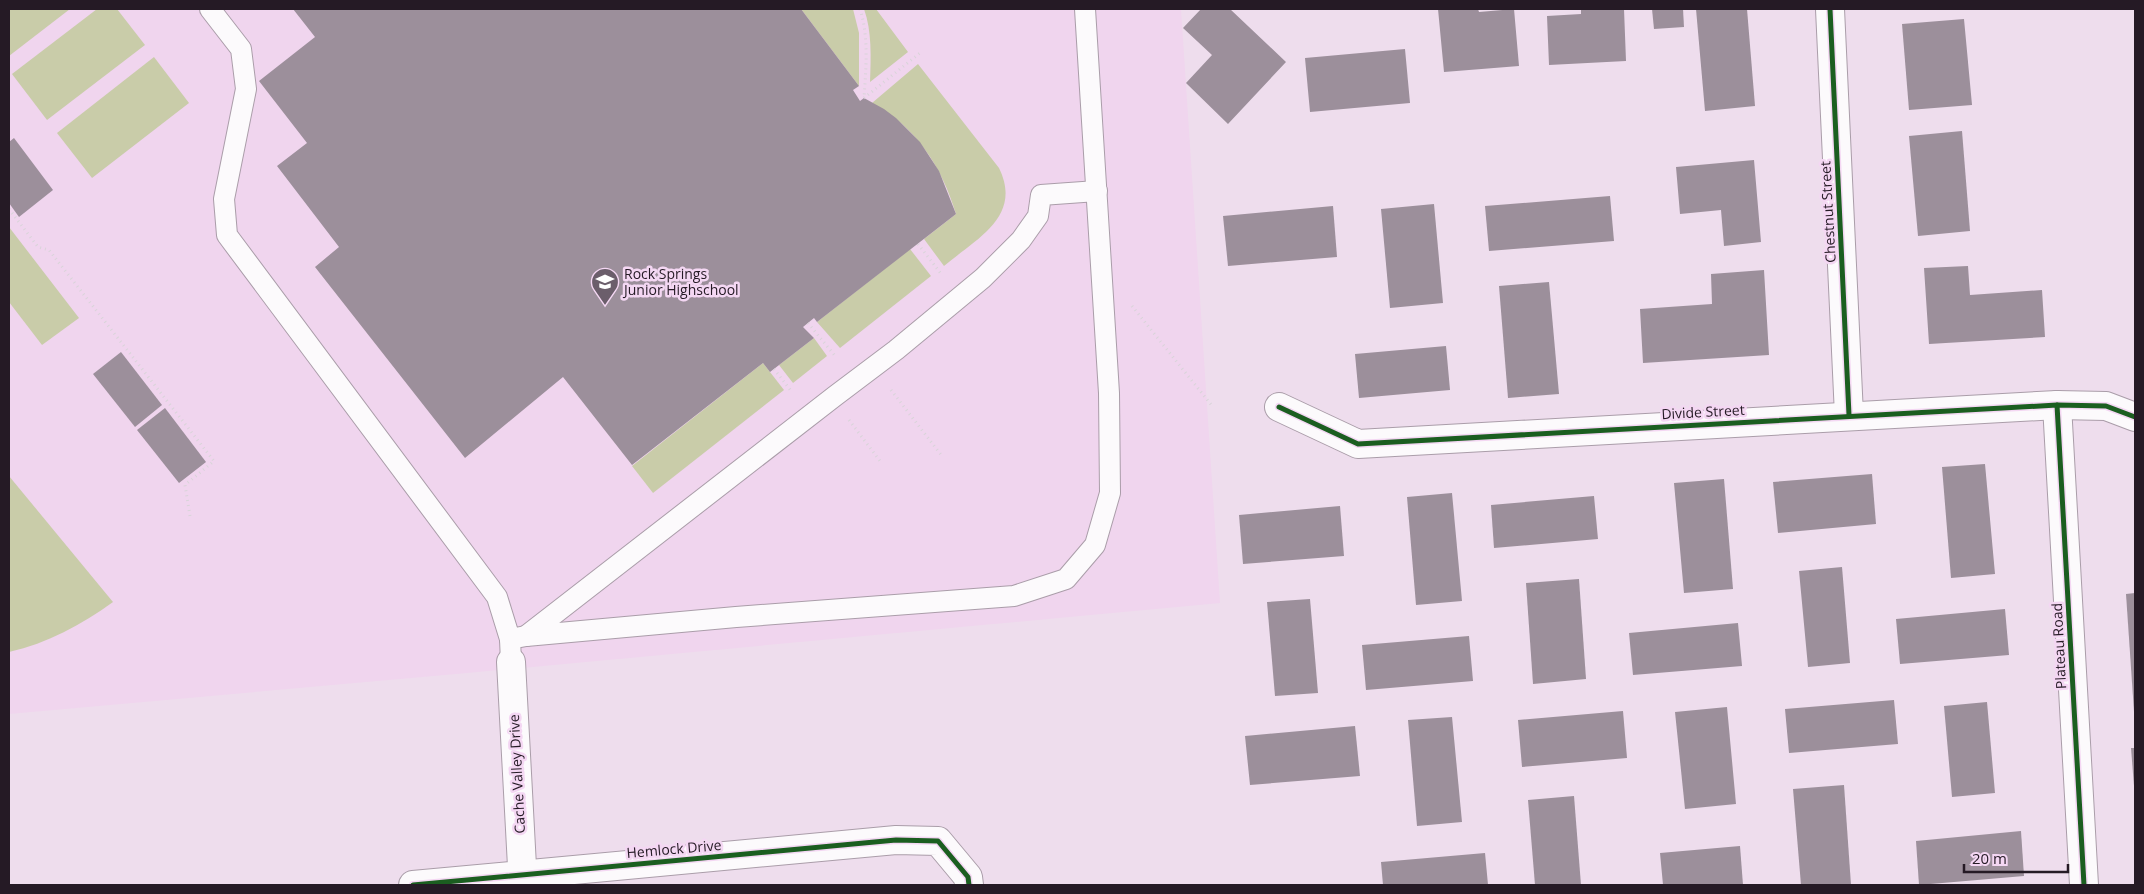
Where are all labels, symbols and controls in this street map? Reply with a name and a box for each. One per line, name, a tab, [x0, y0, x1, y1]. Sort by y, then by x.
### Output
street label: Chestnut Street	[1815, 161, 1840, 263]
place label: Rock Springs Junior Highschool	[622, 264, 739, 299]
school or university icon: Rock Springs Junior Highschool	[590, 267, 620, 306]
street label: Divide Street	[1661, 400, 1745, 423]
street label: Plateau Road	[2047, 603, 2070, 689]
street label: Cache Valley Drive	[504, 714, 529, 834]
street label: Hemlock Drive	[626, 835, 722, 862]
scale bar	[1964, 842, 2068, 874]
text: 20 m	[1972, 848, 2007, 868]

